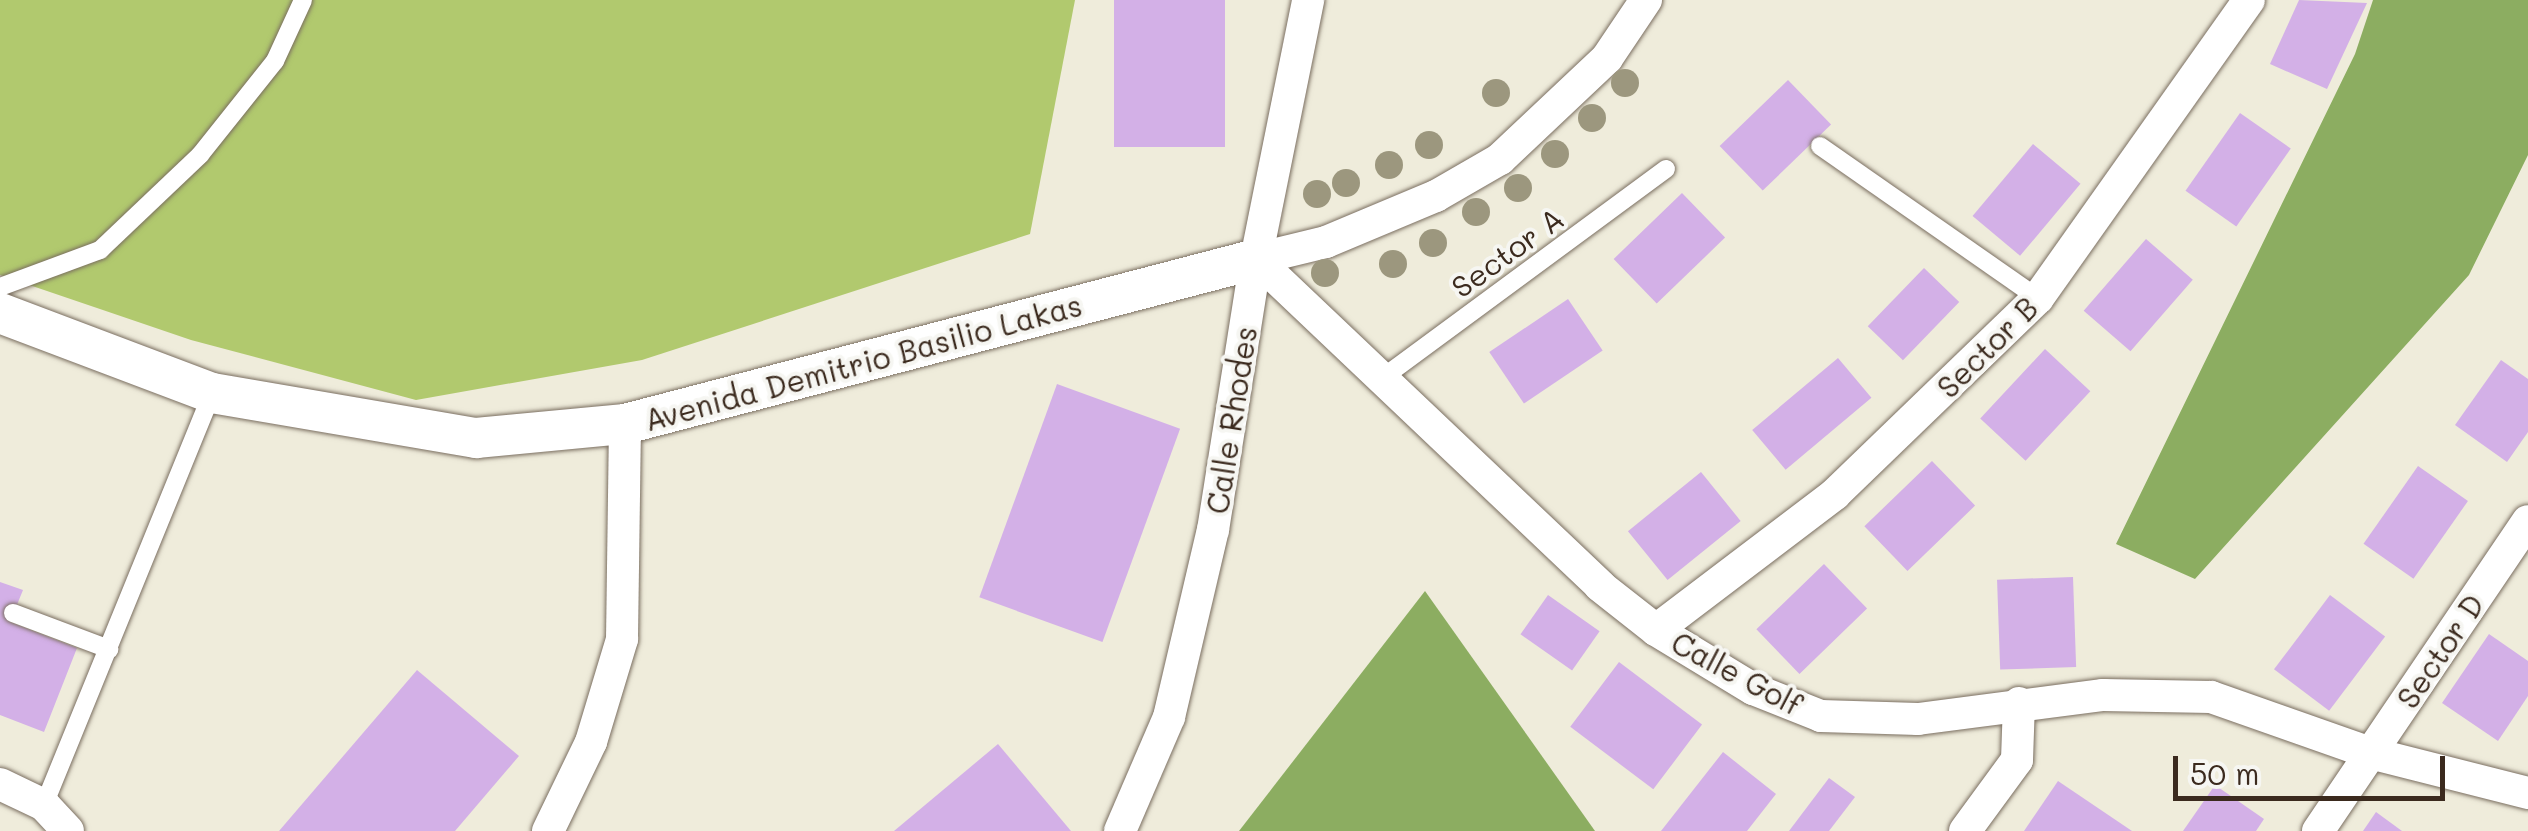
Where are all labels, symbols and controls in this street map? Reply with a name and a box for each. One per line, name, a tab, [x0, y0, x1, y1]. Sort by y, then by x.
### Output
street label: Sector A	[1444, 199, 1570, 305]
street label: Avenida Demitrio Basilio Lakas	[640, 286, 1086, 438]
street label: Sector B	[1929, 289, 2045, 405]
street label: Calle Rhodes	[1198, 324, 1264, 516]
street label: Sector D	[2389, 587, 2491, 715]
street label: Calle Golf	[1666, 624, 1808, 722]
scale bar	[2178, 736, 2450, 798]
text: 50 m	[2190, 753, 2260, 793]

